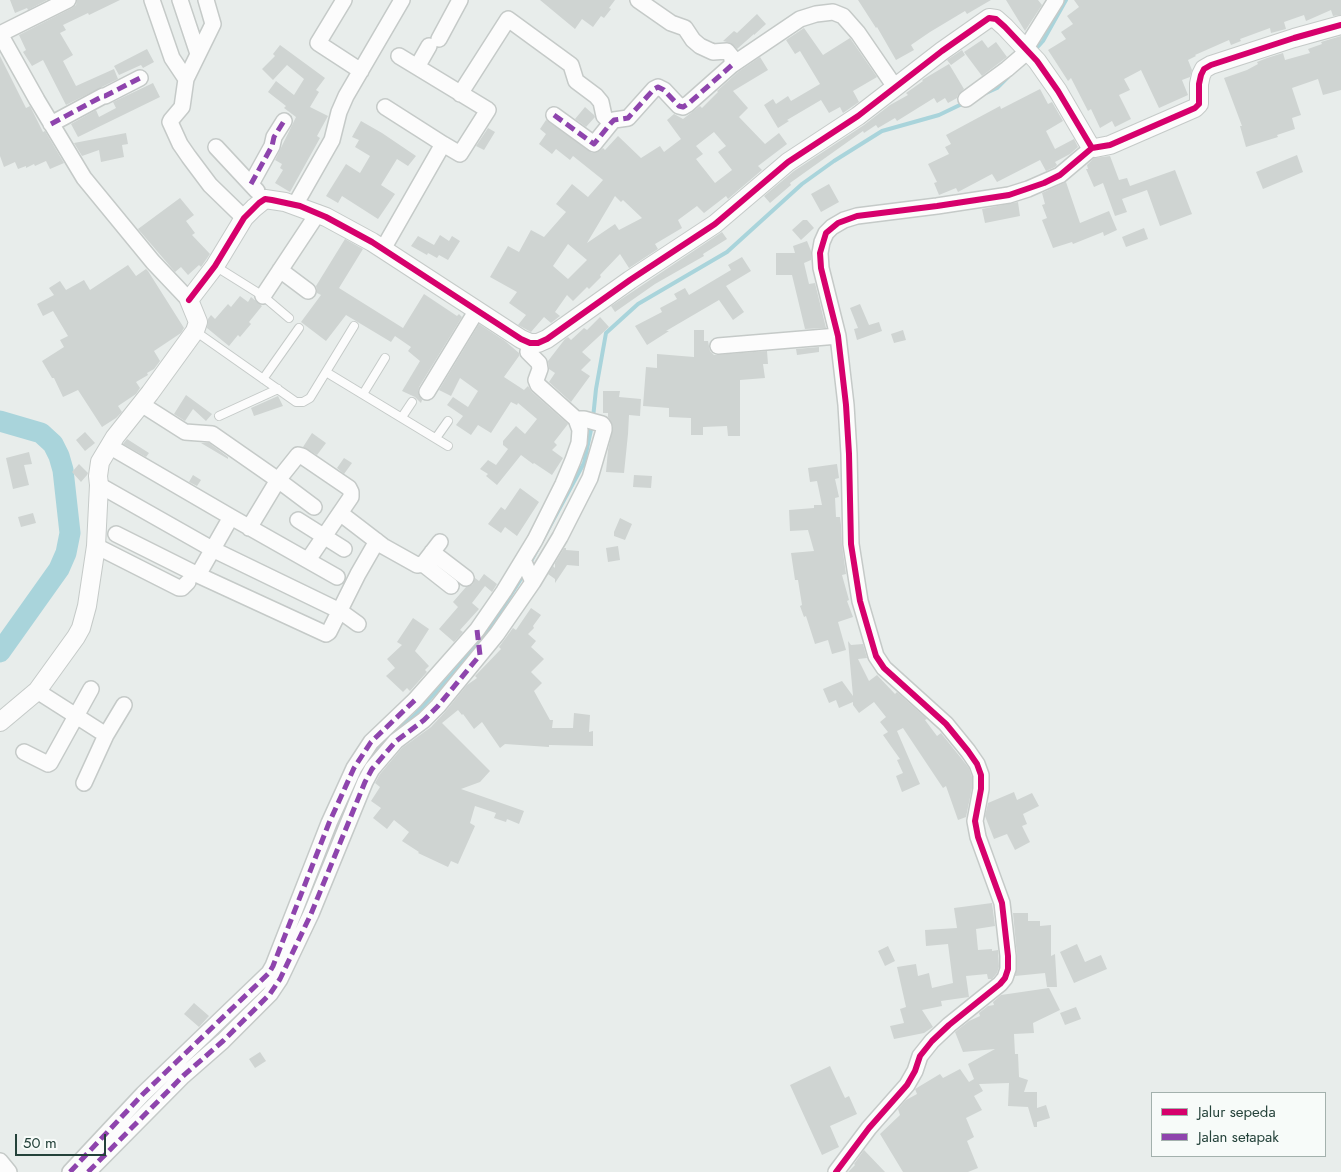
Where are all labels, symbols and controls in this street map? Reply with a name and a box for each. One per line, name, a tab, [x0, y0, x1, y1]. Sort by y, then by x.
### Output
legend	[1151, 1092, 1326, 1157]
text: Jalur sepeda	[1198, 1101, 1276, 1123]
scale bar	[18, 1124, 109, 1156]
text: Jalan setapak	[1198, 1126, 1279, 1148]
text: 50 m	[23, 1132, 57, 1154]

